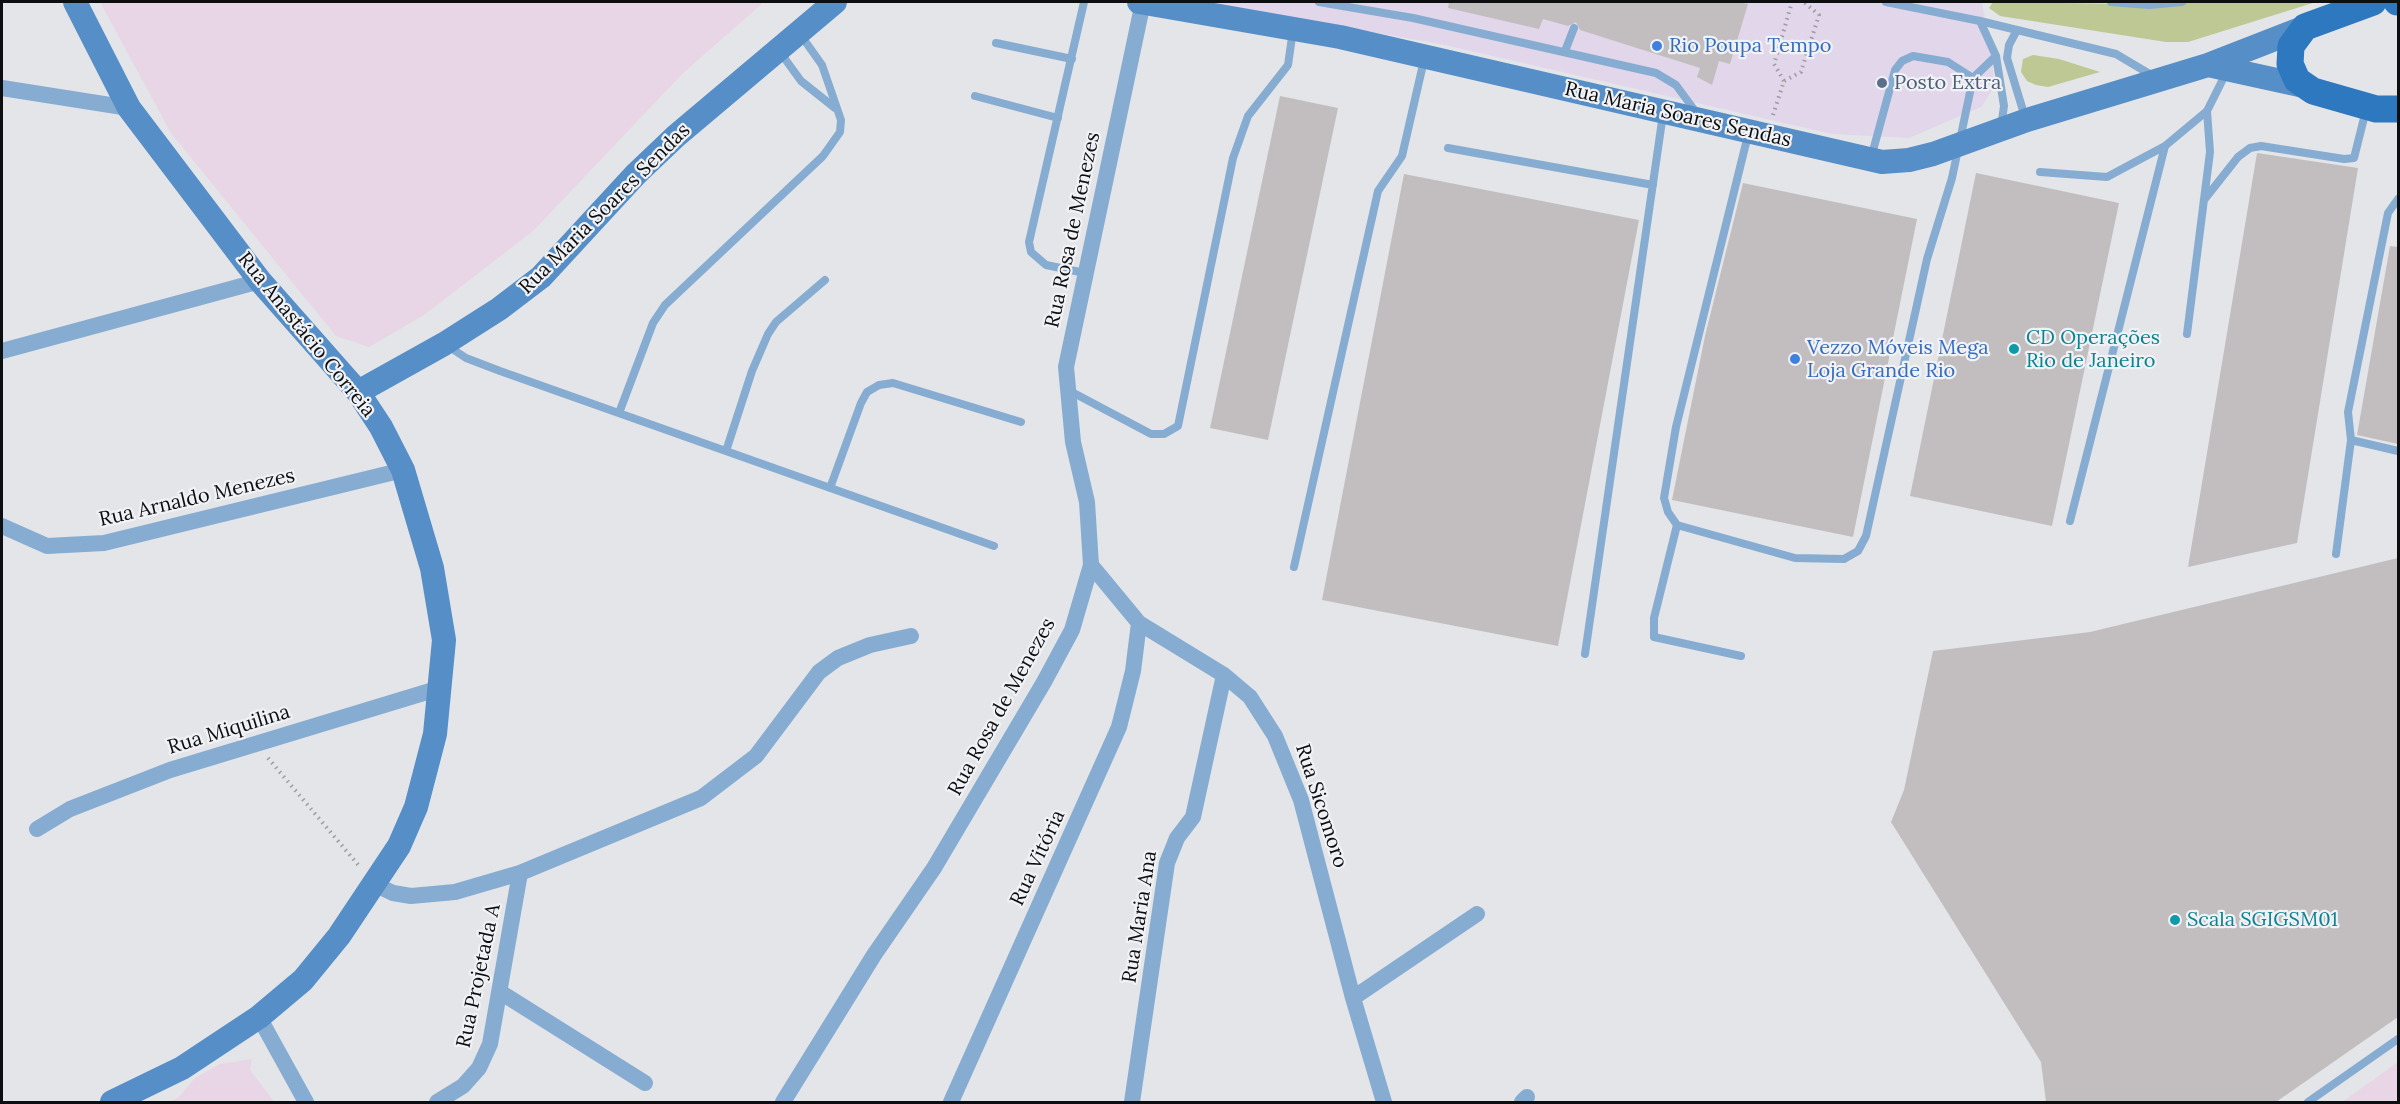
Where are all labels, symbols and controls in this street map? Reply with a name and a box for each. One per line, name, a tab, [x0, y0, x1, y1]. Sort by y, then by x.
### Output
place label: Rio Poupa Tempo	[1669, 34, 1831, 58]
marker: Rio Poupa Tempo	[1650, 39, 1664, 53]
place label: Posto Extra	[1894, 71, 2001, 95]
marker: Posto Extra	[1875, 76, 1889, 90]
street label: Rua Maria Soares Sendas	[1562, 77, 1794, 153]
street label: Rua Maria Soares Sendas	[515, 119, 695, 299]
street label: Rua Rosa de Menezes	[1041, 130, 1105, 330]
street label: Rua Anastácio Correia	[232, 248, 380, 422]
place label: CD Operações Rio de Janeiro	[2026, 326, 2160, 373]
place label: Vezzo Móveis Mega Loja Grande Rio	[1807, 336, 1989, 383]
marker: CD Operações Rio de Janeiro	[2007, 342, 2021, 356]
marker: Vezzo Móveis Mega Loja Grande Rio	[1788, 352, 1802, 366]
street label: Rua Arnaldo Menezes	[97, 464, 297, 532]
street label: Rua Rosa de Menezes	[943, 614, 1061, 800]
street label: Rua Miquilina	[165, 700, 293, 760]
street label: Rua Sicomoro	[1290, 741, 1352, 871]
street label: Rua Vitória	[1005, 806, 1071, 910]
street label: Rua Maria Ana	[1118, 849, 1162, 985]
street label: Rua Projetada A	[452, 902, 506, 1050]
place label: Scala SGIGSM01	[2187, 908, 2338, 932]
marker: Scala SGIGSM01	[2168, 913, 2182, 927]

